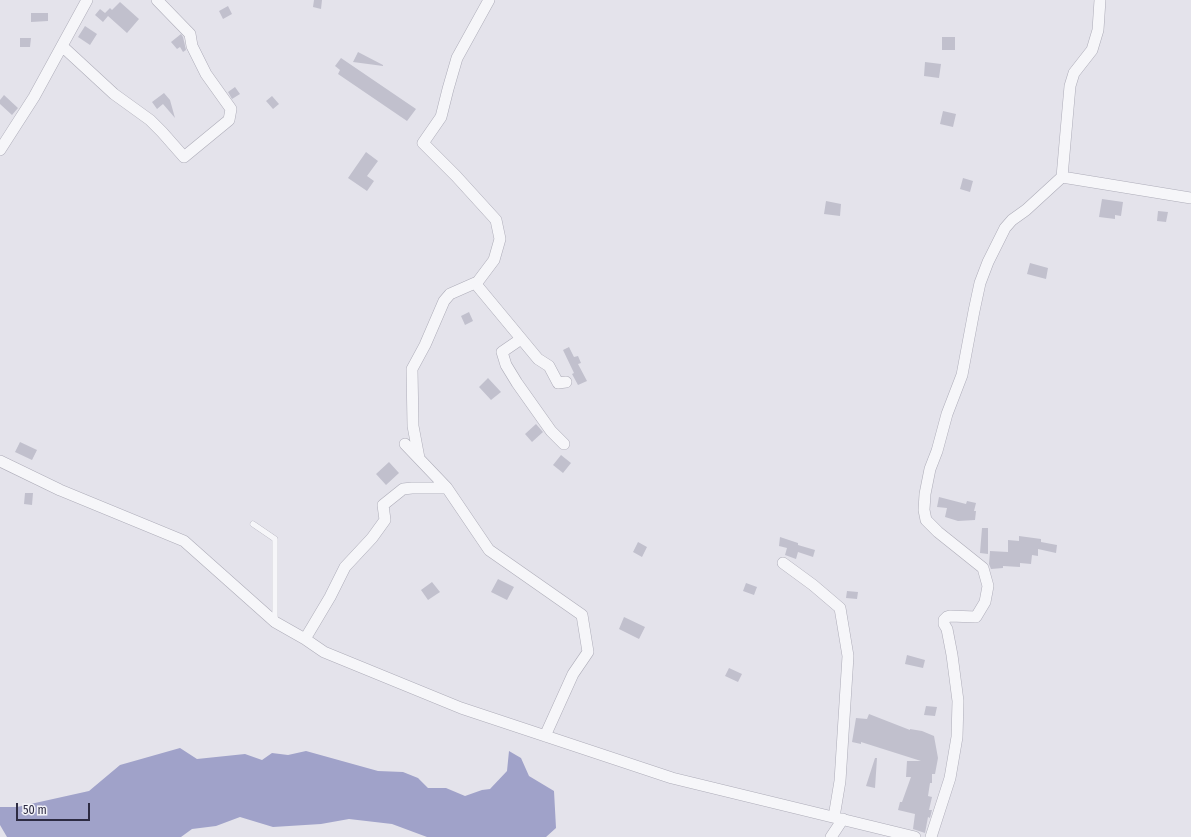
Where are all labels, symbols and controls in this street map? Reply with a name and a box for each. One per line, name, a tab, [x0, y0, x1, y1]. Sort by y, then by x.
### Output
scale bar	[18, 795, 92, 821]
text: 50 m	[23, 803, 47, 817]

